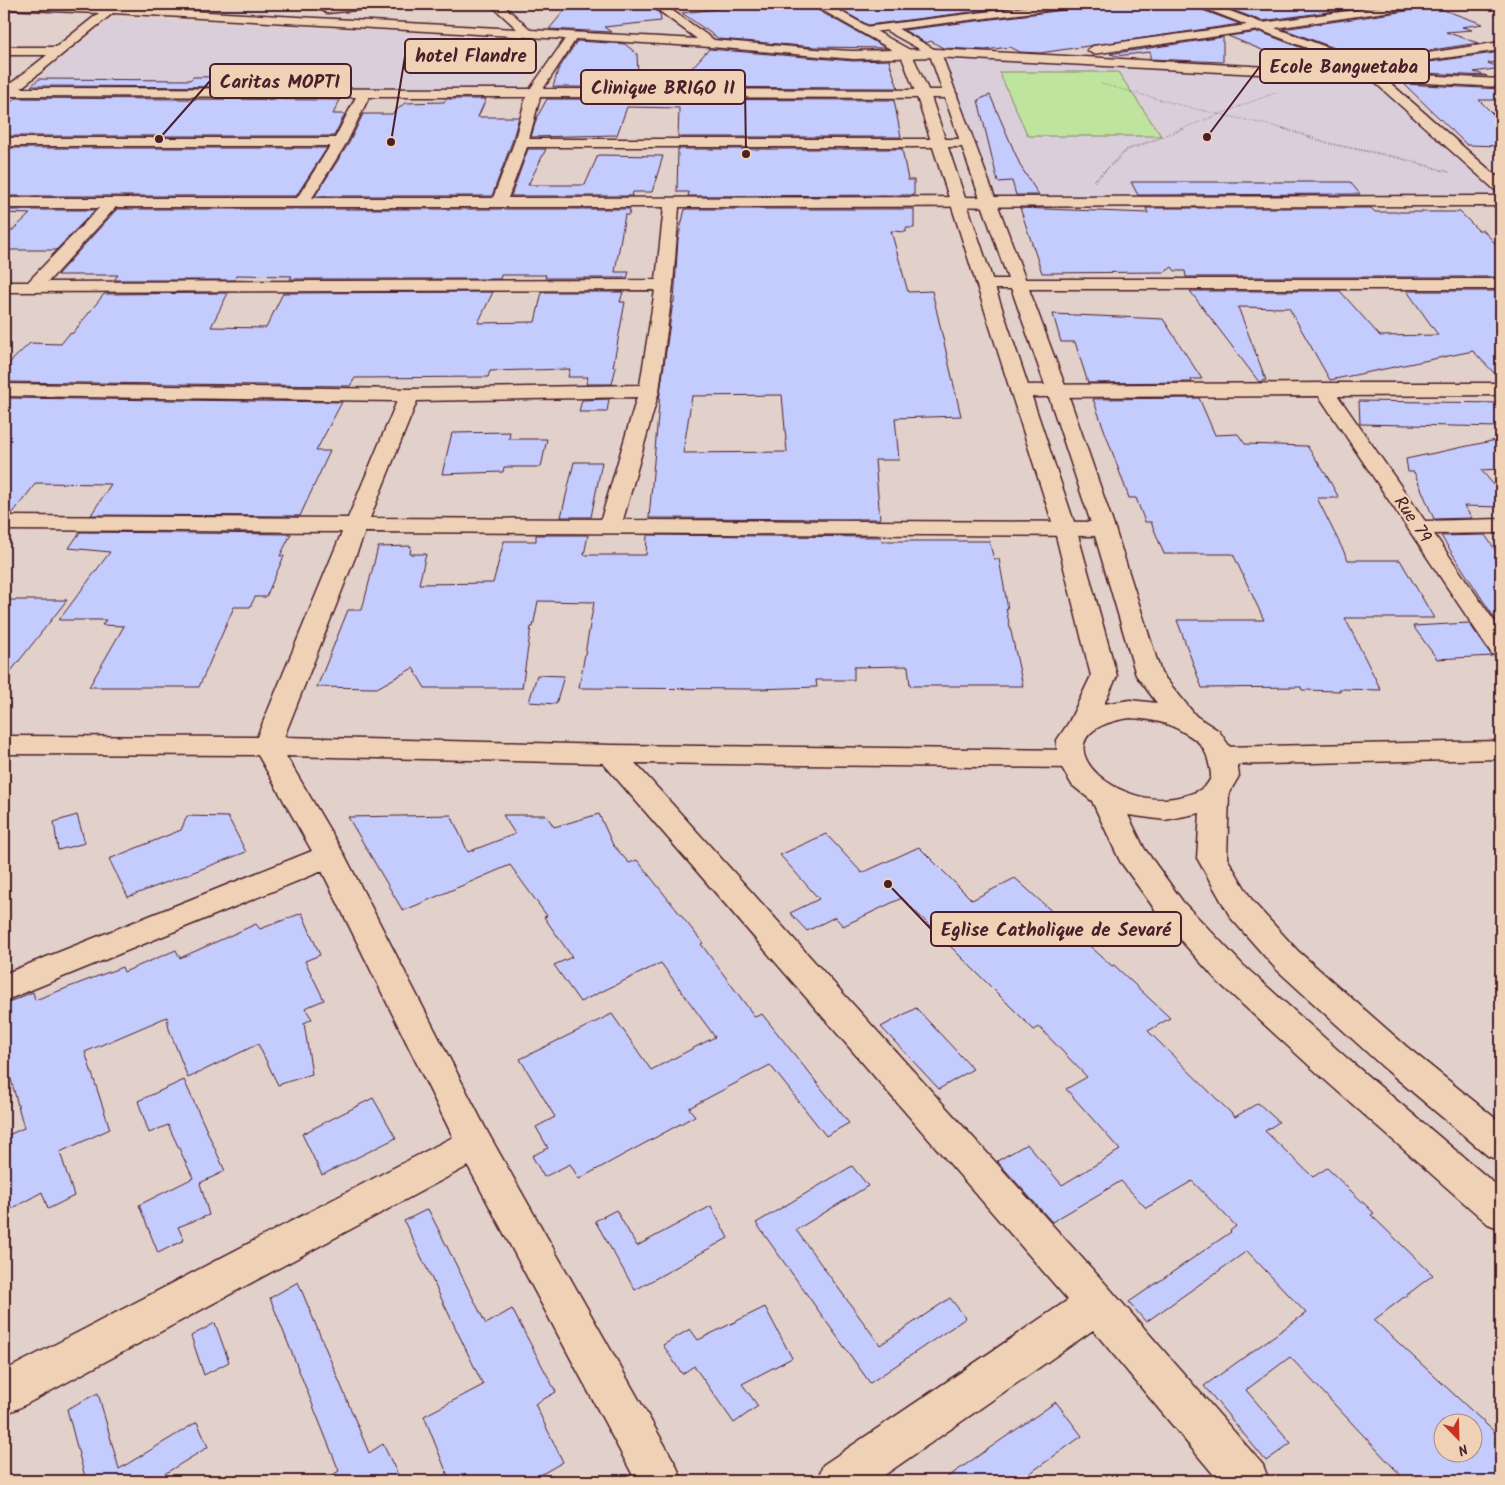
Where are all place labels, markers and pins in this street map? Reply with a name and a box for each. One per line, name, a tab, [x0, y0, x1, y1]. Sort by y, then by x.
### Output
callout: hotel Flandre	[405, 39, 536, 73]
callout: Ecole Banguetaba	[1260, 49, 1429, 83]
callout: Caritas MOPTI	[210, 64, 351, 98]
callout: Clinique BRIGO II	[581, 70, 745, 104]
callout: Eglise Catholique de Sevaré	[931, 912, 1181, 946]

